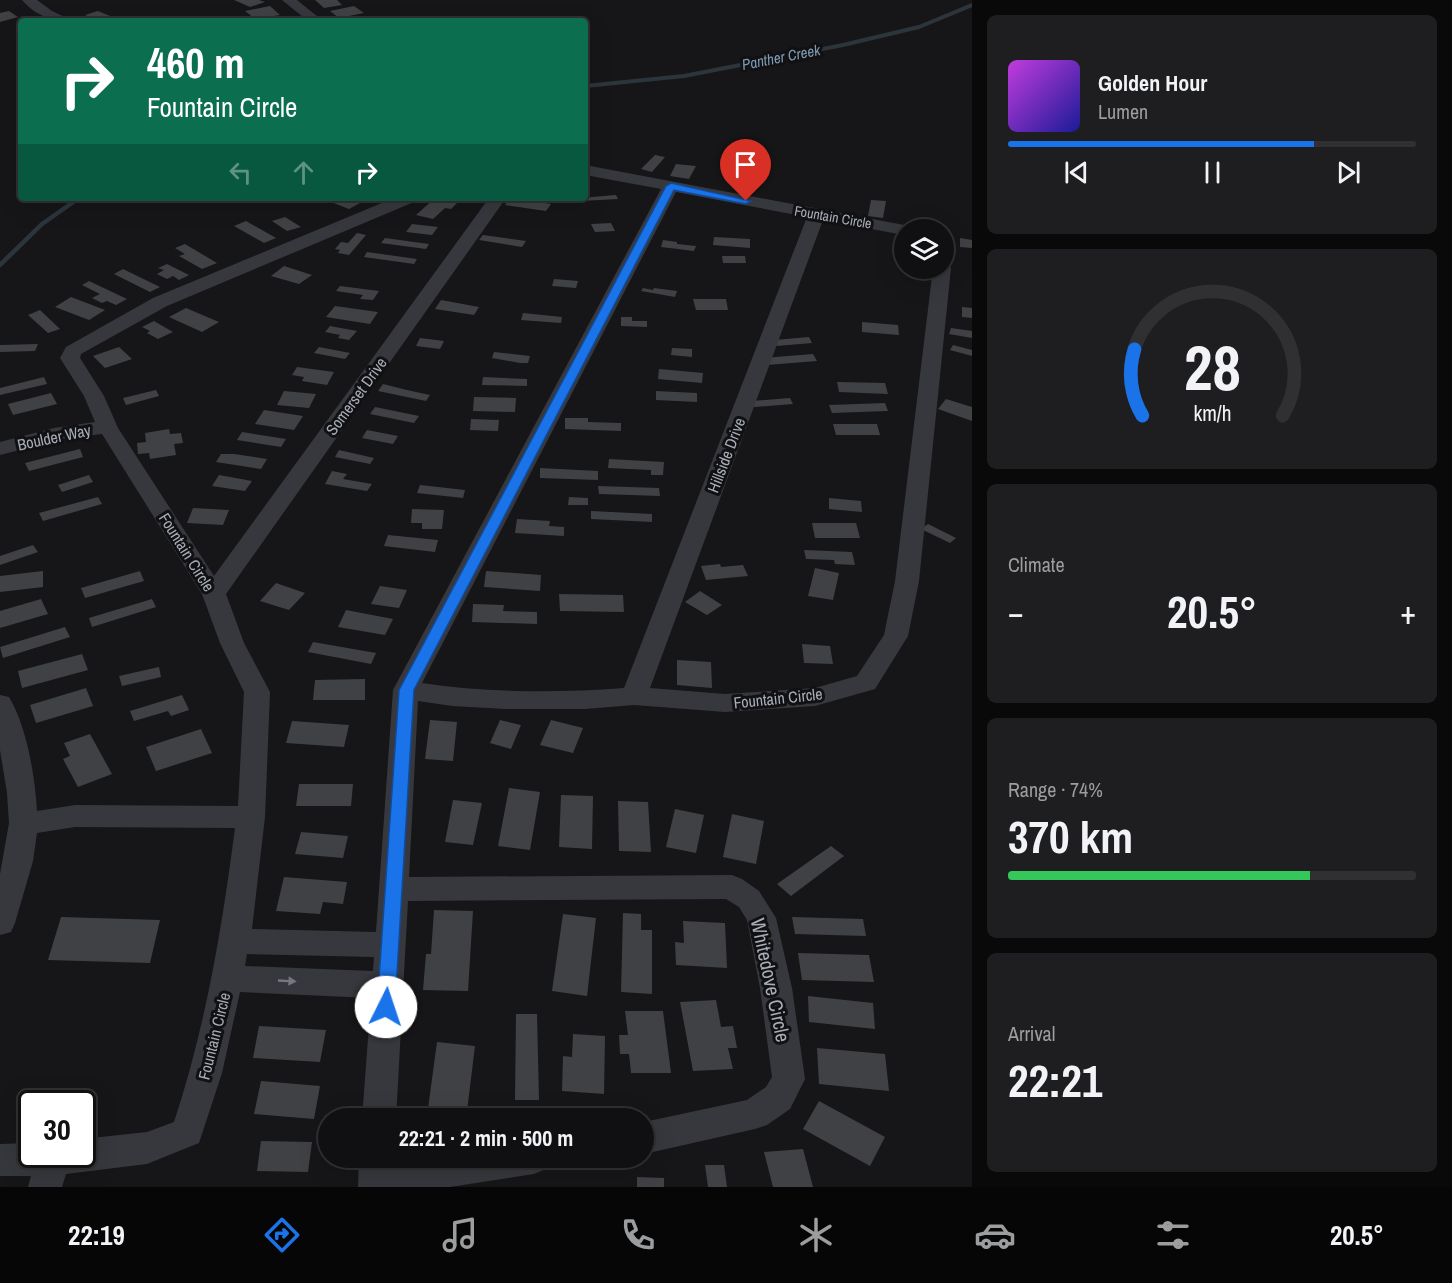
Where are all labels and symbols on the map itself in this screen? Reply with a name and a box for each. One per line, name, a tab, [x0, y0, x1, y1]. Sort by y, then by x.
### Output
water label: Panther Creek	[740, 39, 823, 75]
pin	[720, 139, 771, 201]
street label: Fountain Circle	[793, 201, 873, 233]
street label: Somerset Drive	[320, 353, 392, 439]
street label: Hillside Drive	[702, 414, 750, 496]
street label: Boulder Way	[15, 418, 93, 456]
street label: Fountain Circle	[154, 508, 220, 596]
street label: Fountain Circle	[733, 682, 823, 714]
street label: Whitedove Circle	[745, 916, 797, 1044]
position arrow	[354, 975, 418, 1039]
one-way arrow	[277, 976, 296, 985]
street label: Fountain Circle	[193, 990, 235, 1082]
speed limit sign: 30	[18, 1090, 96, 1168]

